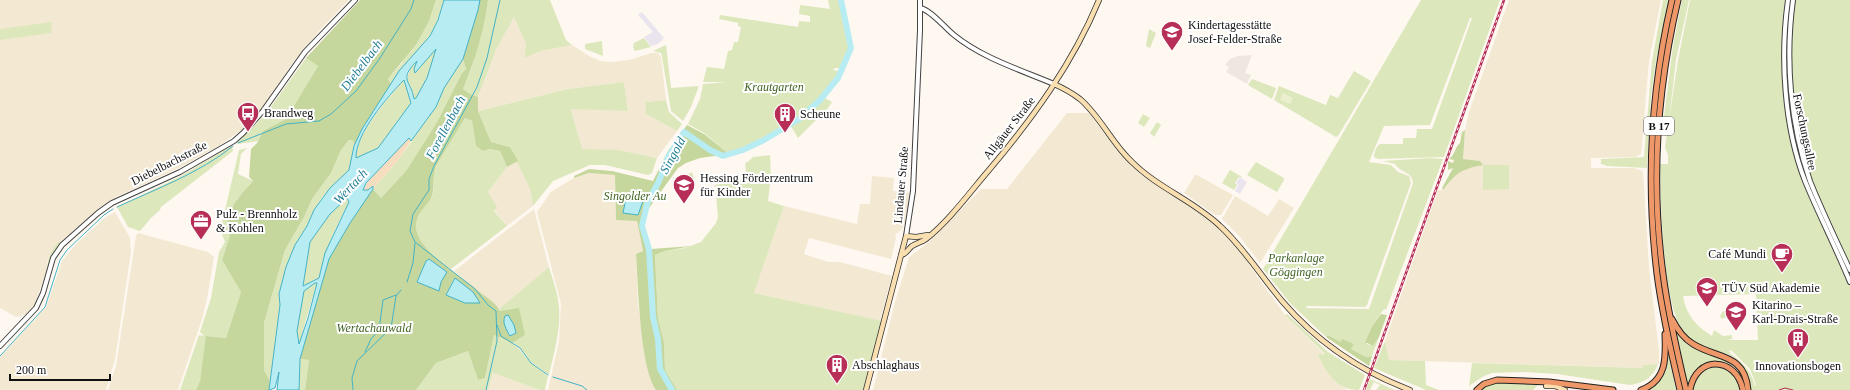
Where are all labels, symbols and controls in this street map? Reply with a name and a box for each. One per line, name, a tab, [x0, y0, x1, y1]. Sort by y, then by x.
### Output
place label: Kindertagesstätte Josef-Felder-Straße	[1188, 18, 1282, 46]
school or university icon: Kindertagesstätte Josef-Felder-Straße	[1159, 19, 1185, 52]
water label: Diebelbach	[337, 37, 385, 95]
park label: Krautgarten	[743, 80, 804, 94]
street label: Forschungsallee	[1790, 92, 1820, 172]
water label: Forellenbach	[422, 93, 468, 162]
street label: Allgäuer Straße	[980, 94, 1038, 162]
bus stop icon: Brandweg	[235, 100, 261, 133]
building icon: Scheune	[772, 101, 798, 134]
place label: Brandweg	[264, 106, 313, 120]
place label: Scheune	[800, 107, 841, 121]
road number: B 17	[1644, 117, 1674, 135]
water label: Singold	[656, 134, 689, 176]
street label: Diebelbachstraße	[129, 138, 209, 188]
street label: Lindauer Straße	[891, 146, 911, 224]
water label: Wertach	[330, 166, 370, 207]
place label: Hessing Förderzentrum für Kinder	[700, 171, 814, 199]
school or university icon: Hessing Förderzentrum für Kinder	[671, 172, 697, 205]
park label: Singolder Au	[604, 189, 666, 203]
place label: Pulz - Brennholz & Kohlen	[216, 207, 297, 235]
office icon: Pulz - Brennholz & Kohlen	[188, 208, 214, 241]
cafe icon: Café Mundi	[1769, 241, 1795, 274]
place label: Café Mundi	[1708, 247, 1767, 261]
park label: Parkanlage Göggingen	[1267, 251, 1325, 279]
school or university icon: TÜV Süd Akademie	[1694, 275, 1720, 308]
place label: TÜV Süd Akademie	[1722, 281, 1820, 295]
place label: Kitarino – Karl-Drais-Straße	[1752, 298, 1838, 326]
school or university icon: Kitarino – Karl-Drais-Straße	[1723, 299, 1749, 332]
park label: Wertachauwald	[337, 321, 412, 335]
building icon: Innovationsbogen	[1785, 326, 1811, 359]
building icon: Abschlaghaus	[824, 352, 850, 385]
scale bar	[10, 356, 110, 382]
place label: Abschlaghaus	[852, 358, 920, 372]
place label: Innovationsbogen	[1755, 359, 1841, 373]
text: 200 m	[16, 363, 47, 377]

